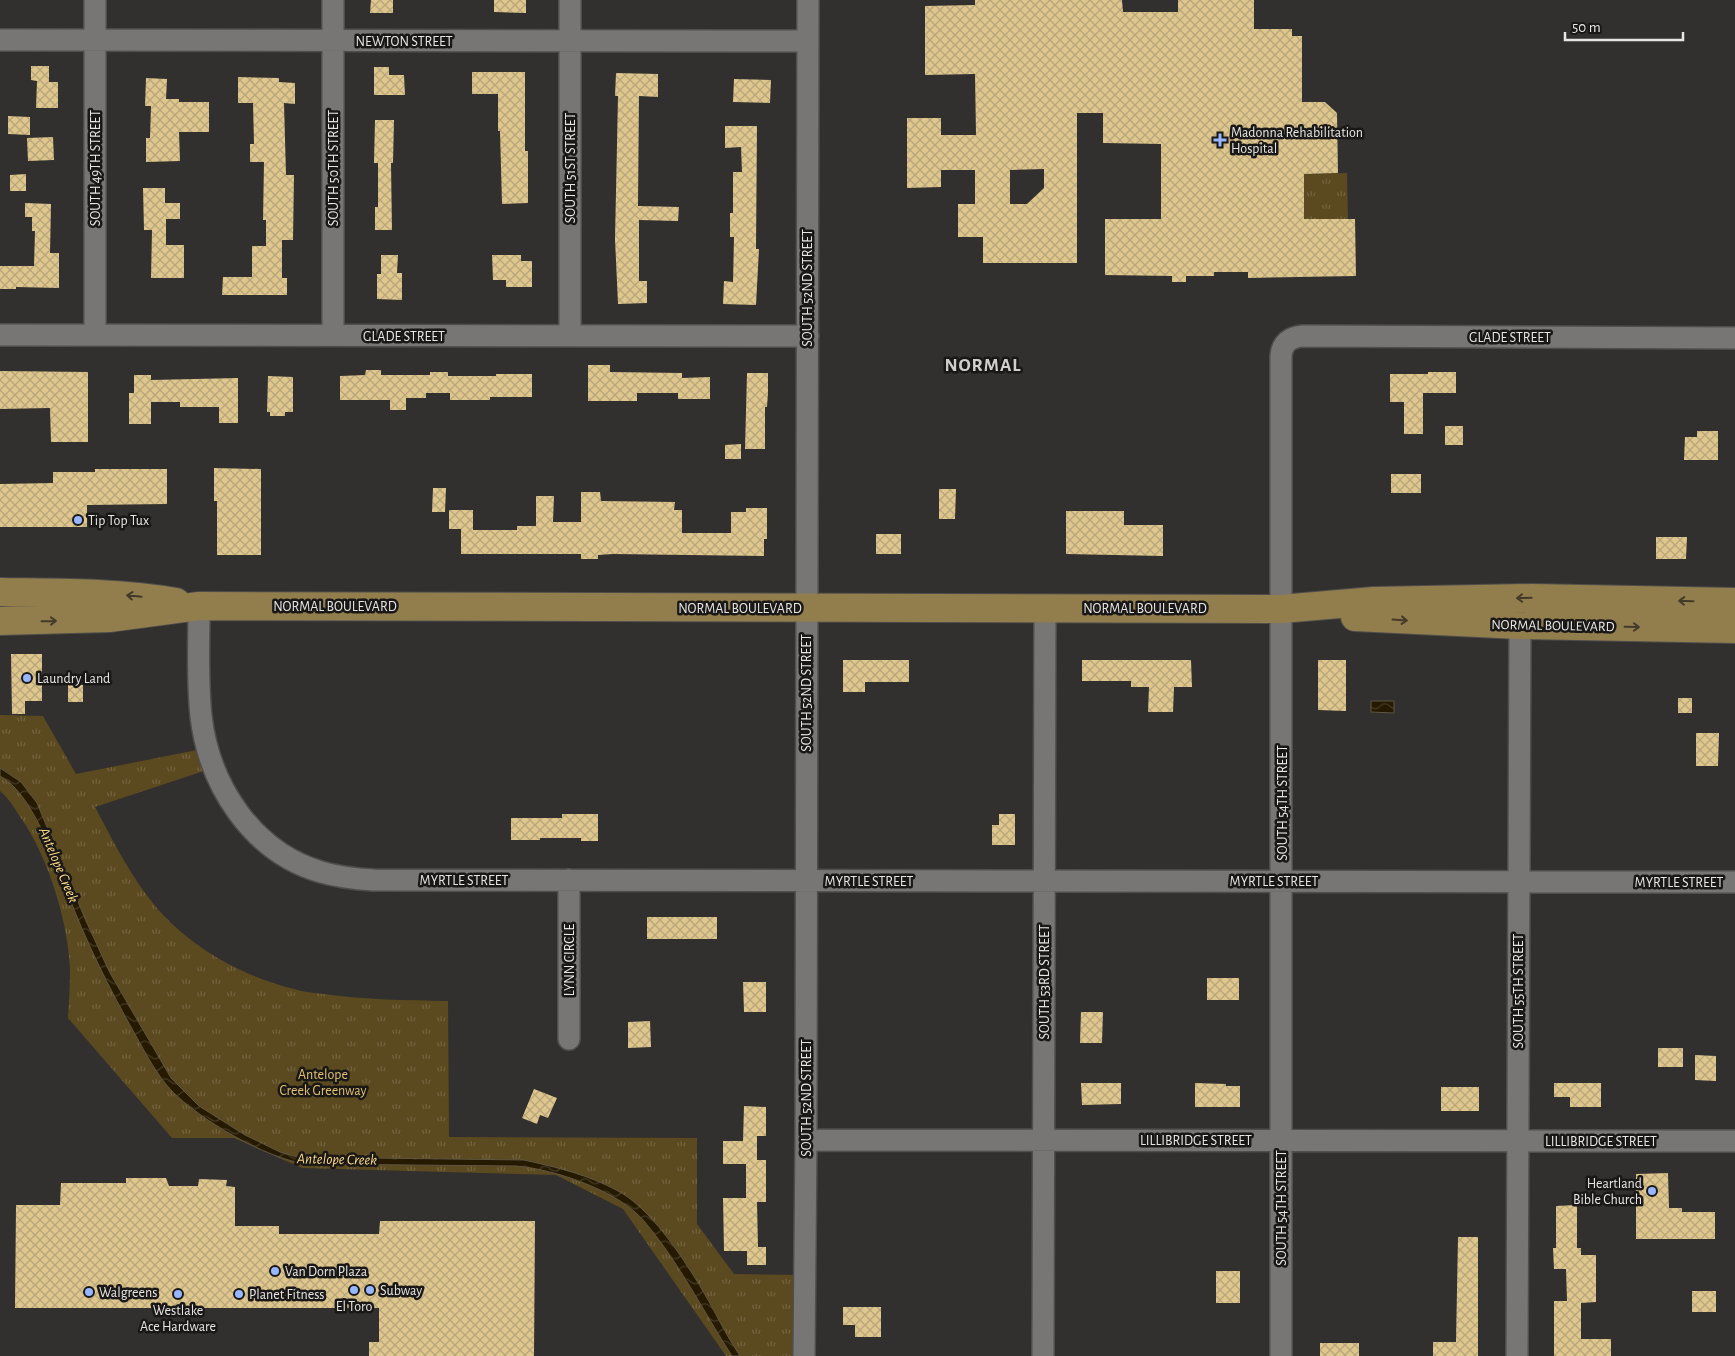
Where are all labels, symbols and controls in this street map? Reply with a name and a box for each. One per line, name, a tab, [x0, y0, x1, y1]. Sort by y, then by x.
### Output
scale bar	[1565, 10, 1682, 42]
text: 50 m	[1572, 20, 1601, 35]
street label: NEWTON STREET	[355, 35, 453, 49]
street label: SOUTH 49TH STREET	[89, 110, 103, 226]
street label: SOUTH 50TH STREET	[327, 110, 341, 226]
street label: SOUTH 51ST STREET	[564, 113, 578, 223]
place label: Madonna Rehabilitation Hospital	[1231, 126, 1363, 156]
marker: Madonna Rehabilitation Hospital	[1213, 133, 1227, 147]
street label: SOUTH 52ND STREET	[801, 229, 815, 347]
street label: GLADE STREET	[363, 330, 445, 344]
street label: GLADE STREET	[1469, 331, 1551, 345]
district label: NORMAL	[944, 356, 1022, 375]
marker: Tip Top Tux	[72, 514, 84, 526]
place label: Tip Top Tux	[88, 514, 149, 528]
one-way arrow	[126, 591, 142, 601]
one-way arrow	[1516, 593, 1532, 603]
one-way arrow	[1679, 596, 1695, 605]
street label: NORMAL BOULEVARD	[273, 600, 397, 614]
street label: NORMAL BOULEVARD	[678, 602, 802, 616]
street label: NORMAL BOULEVARD	[1083, 602, 1207, 616]
one-way arrow	[40, 616, 56, 625]
one-way arrow	[1391, 616, 1407, 625]
street label: NORMAL BOULEVARD	[1491, 618, 1615, 634]
one-way arrow	[1624, 622, 1640, 632]
street label: SOUTH 52ND STREET	[800, 634, 814, 752]
marker: Laundry Land	[21, 672, 33, 684]
place label: Laundry Land	[37, 672, 110, 686]
street label: SOUTH 54TH STREET	[1276, 745, 1290, 861]
water label: Antelope Creek	[36, 824, 81, 905]
street label: MYRTLE STREET	[420, 874, 509, 888]
street label: MYRTLE STREET	[825, 875, 914, 889]
street label: MYRTLE STREET	[1230, 875, 1319, 889]
street label: MYRTLE STREET	[1635, 876, 1724, 890]
street label: LYNN CIRCLE	[563, 924, 577, 996]
street label: SOUTH 53RD STREET	[1038, 924, 1052, 1040]
street label: SOUTH 55TH STREET	[1512, 933, 1526, 1048]
street label: SOUTH 52ND STREET	[800, 1039, 814, 1157]
park label: Antelope Creek Greenway	[279, 1068, 367, 1098]
street label: LILLIBRIDGE STREET	[1140, 1134, 1252, 1148]
street label: LILLIBRIDGE STREET	[1545, 1135, 1657, 1149]
street label: SOUTH 54TH STREET	[1275, 1150, 1289, 1266]
water label: Antelope Creek	[296, 1151, 377, 1168]
place label: Heartland Bible Church	[1573, 1177, 1642, 1207]
marker: Heartland Bible Church	[1646, 1185, 1658, 1197]
marker: Van Dorn Plaza	[269, 1265, 281, 1277]
place label: Van Dorn Plaza	[285, 1265, 368, 1279]
marker: El Toro	[348, 1284, 360, 1296]
marker: Subway	[364, 1284, 376, 1296]
place label: Subway	[380, 1284, 422, 1298]
marker: Walgreens	[83, 1286, 95, 1298]
place label: Walgreens	[99, 1286, 157, 1300]
marker: Westlake Ace Hardware	[172, 1288, 184, 1300]
marker: Planet Fitness	[233, 1288, 245, 1300]
place label: Planet Fitness	[249, 1288, 325, 1302]
place label: El Toro	[336, 1300, 372, 1314]
place label: Westlake Ace Hardware	[140, 1304, 216, 1334]

